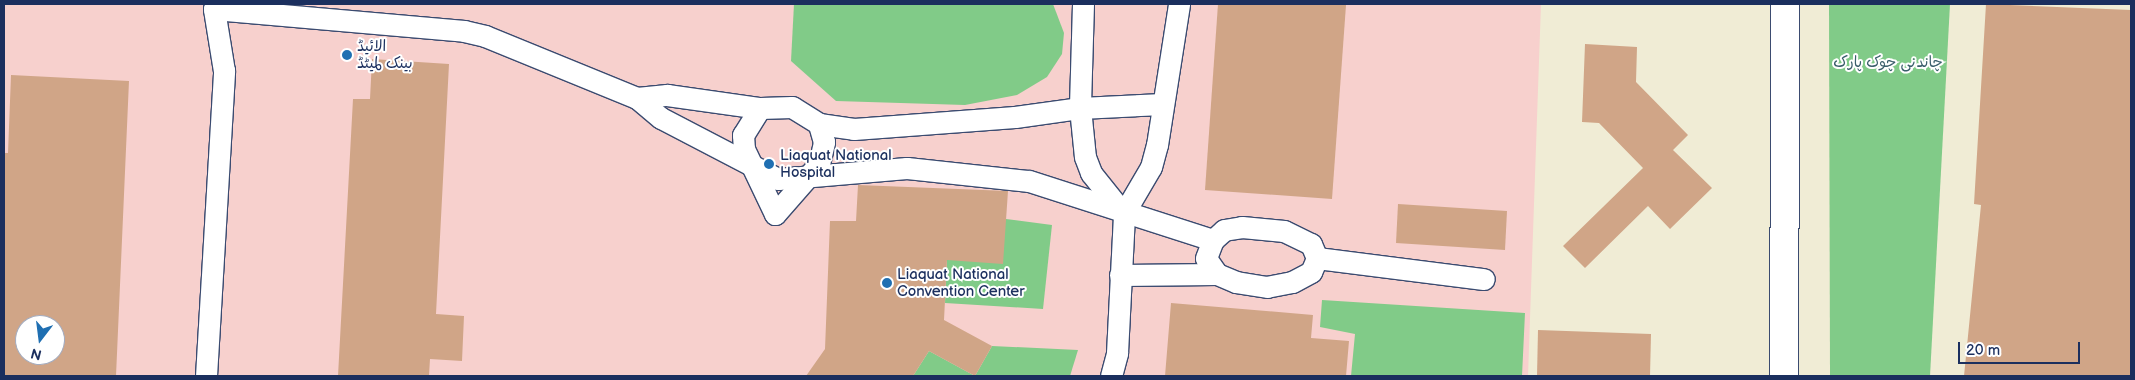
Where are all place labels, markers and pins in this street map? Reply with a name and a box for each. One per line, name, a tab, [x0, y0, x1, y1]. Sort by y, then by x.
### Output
place label: الائیڈ بینک لمیٹڈ	[357, 37, 413, 72]
marker: الائیڈ بینک لمیٹڈ	[341, 49, 353, 61]
place label: Liaquat National Hospital	[780, 146, 892, 181]
marker: Liaquat National Hospital	[762, 157, 776, 171]
place label: Liaquat National Convention Center	[897, 265, 1025, 300]
marker: Liaquat National Convention Center	[881, 277, 893, 289]

